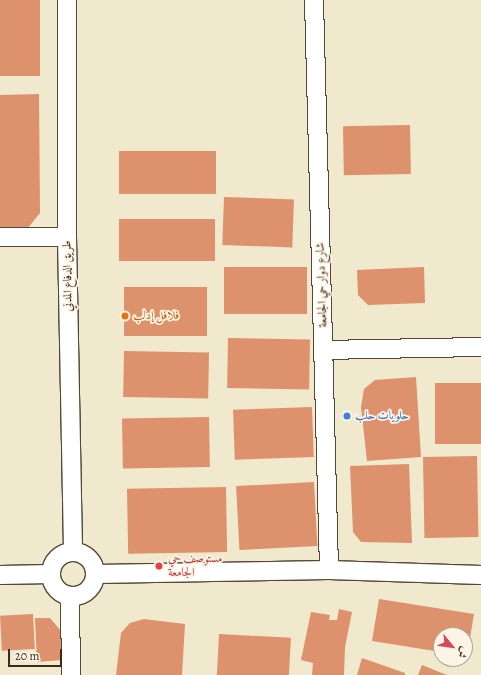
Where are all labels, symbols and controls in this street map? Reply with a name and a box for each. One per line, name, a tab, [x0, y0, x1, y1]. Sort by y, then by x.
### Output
street label: طريق الدفاع المدني	[60, 240, 76, 312]
street label: شارع دوار حي الجامعة	[313, 242, 331, 328]
place label: فلافل إدلب	[133, 309, 179, 323]
marker: فلافل إدلب	[120, 311, 130, 321]
place label: حلويات حلب	[355, 409, 409, 423]
marker: حلويات حلب	[342, 411, 352, 421]
place label: مستوصف حي الجامعة	[168, 552, 222, 580]
marker: مستوصف حي الجامعة	[153, 560, 165, 572]
north arrow	[433, 627, 473, 667]
scale bar	[10, 641, 64, 667]
text: ش	[454, 644, 472, 661]
text: 20 m	[15, 648, 39, 664]

